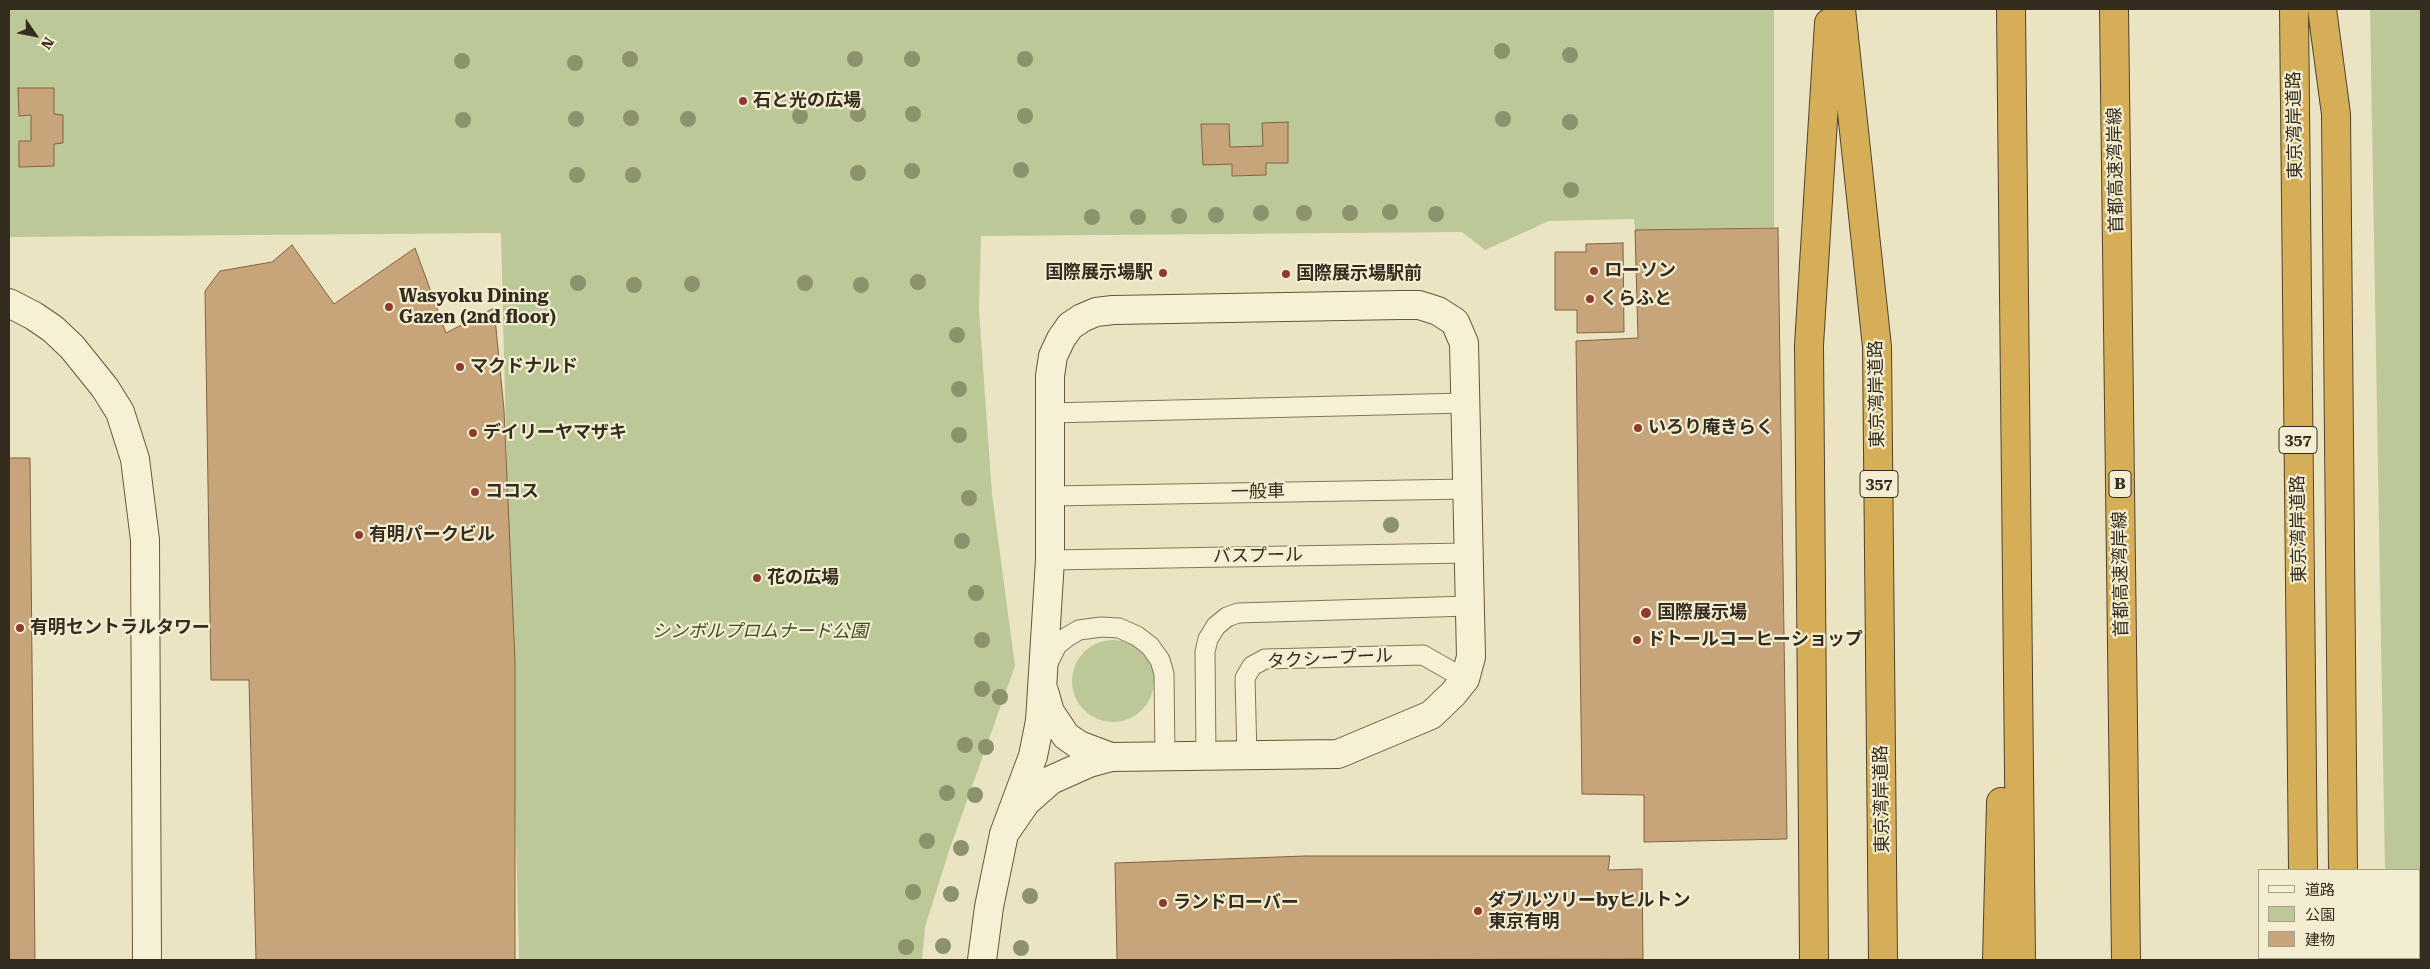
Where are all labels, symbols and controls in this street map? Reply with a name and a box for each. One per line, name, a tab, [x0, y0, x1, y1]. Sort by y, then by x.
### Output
north arrow	[10, 10, 60, 60]
text: N	[38, 34, 57, 52]
street label: 東京湾岸道路	[2283, 71, 2307, 179]
place label: 石と光の広場	[753, 90, 861, 112]
marker: 石と光の広場	[737, 95, 749, 107]
street label: 首都高速湾岸線	[2104, 107, 2128, 233]
place label: ローソン	[1604, 260, 1676, 282]
place label: 国際展示場駅	[1045, 262, 1153, 284]
place label: 国際展示場駅前	[1296, 263, 1422, 285]
marker: ローソン	[1588, 265, 1600, 277]
marker: 国際展示場駅	[1157, 267, 1169, 279]
marker: 国際展示場駅前	[1280, 268, 1292, 280]
place label: Wasyoku Dining Gazen (2nd floor)	[399, 286, 556, 328]
place label: くらふと	[1600, 288, 1672, 310]
marker: くらふと	[1584, 293, 1596, 305]
marker: Wasyoku Dining Gazen (2nd floor)	[383, 301, 395, 313]
street label: 東京湾岸道路	[1865, 340, 1889, 448]
place label: マクドナルド	[470, 356, 578, 378]
marker: マクドナルド	[454, 361, 466, 373]
place label: いろり庵きらく	[1648, 417, 1774, 439]
place label: デイリーヤマザキ	[483, 422, 627, 444]
marker: いろり庵きらく	[1632, 422, 1644, 434]
road number: 357	[2279, 426, 2317, 454]
marker: デイリーヤマザキ	[467, 427, 479, 439]
road number: 357	[1860, 470, 1898, 498]
road number: B	[2109, 470, 2131, 498]
street label: 東京湾岸道路	[2287, 475, 2311, 583]
place label: ココス	[485, 481, 539, 503]
street label: 一般車	[1231, 481, 1285, 503]
marker: ココス	[469, 486, 481, 498]
street label: 首都高速湾岸線	[2109, 511, 2133, 637]
place label: 有明パークビル	[369, 524, 495, 546]
marker: 有明パークビル	[353, 529, 365, 541]
street label: バスプール	[1213, 544, 1303, 568]
place label: 花の広場	[767, 567, 839, 589]
marker: 花の広場	[751, 572, 763, 584]
place label: 国際展示場	[1657, 602, 1747, 624]
marker: 国際展示場	[1639, 606, 1653, 620]
place label: 有明セントラルタワー	[30, 617, 210, 639]
park label: シンボルプロムナード公園	[652, 621, 868, 643]
marker: 有明セントラルタワー	[14, 622, 26, 634]
place label: ドトールコーヒーショップ	[1647, 629, 1863, 651]
marker: ドトールコーヒーショップ	[1631, 634, 1643, 646]
street label: タクシープール	[1267, 645, 1393, 673]
street label: 東京湾岸道路	[1870, 745, 1894, 853]
legend	[2258, 869, 2420, 959]
text: 道路	[2305, 881, 2335, 899]
place label: ダブルツリーbyヒルトン 東京有明	[1488, 890, 1691, 932]
place label: ランドローバー	[1173, 892, 1299, 914]
marker: ランドローバー	[1157, 897, 1169, 909]
marker: ダブルツリーbyヒルトン 東京有明	[1472, 905, 1484, 917]
text: 公園	[2305, 906, 2335, 924]
text: 建物	[2305, 931, 2335, 949]

